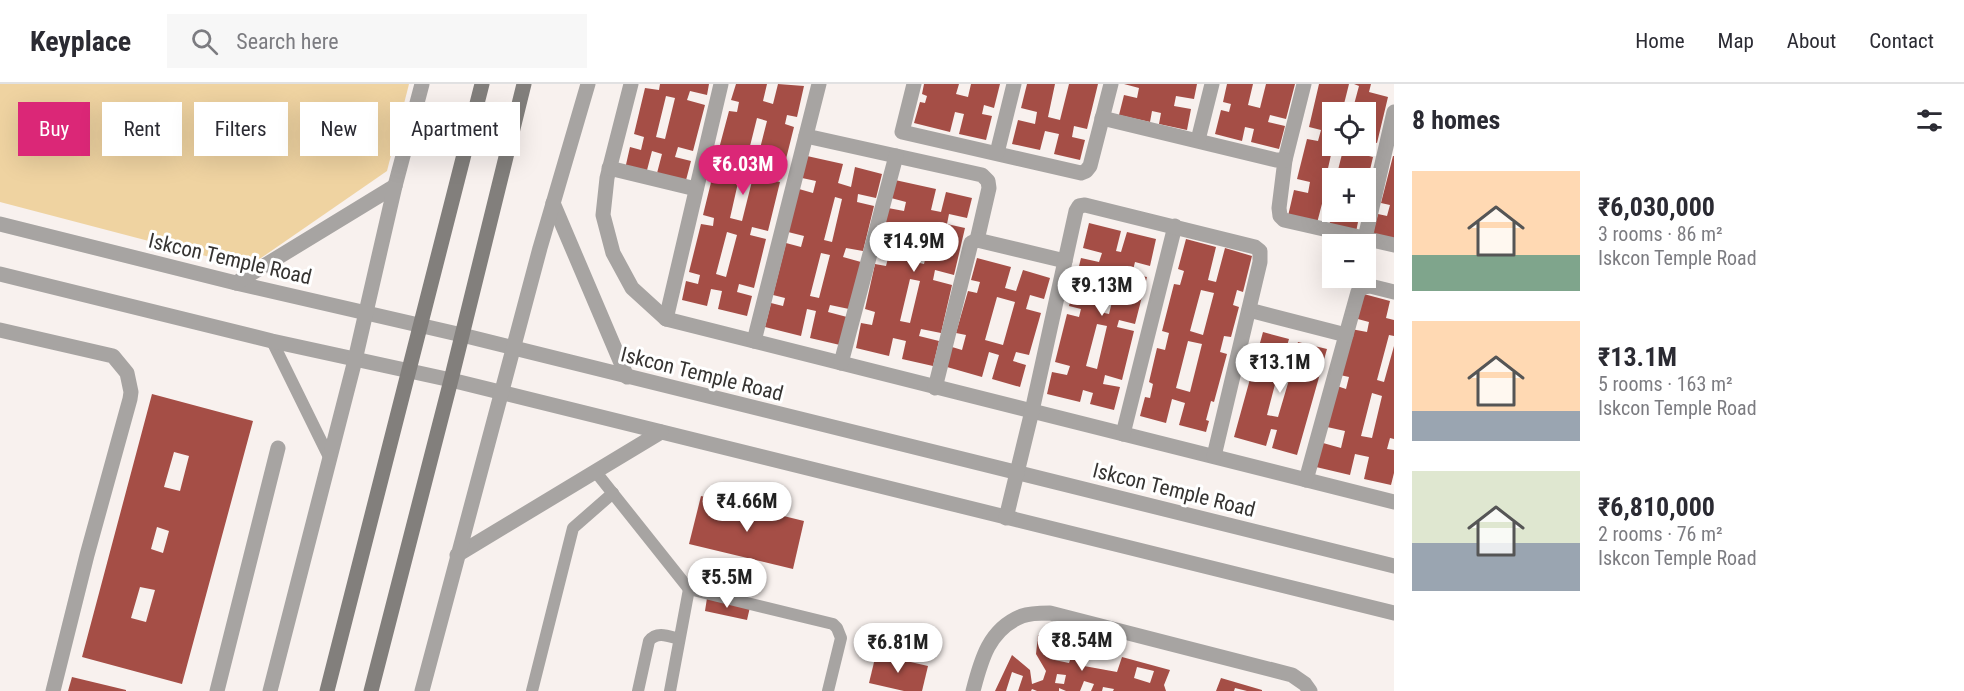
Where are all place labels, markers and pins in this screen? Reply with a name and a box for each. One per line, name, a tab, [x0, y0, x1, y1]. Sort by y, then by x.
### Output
pin: ₹6.03M	[694, 145, 792, 196]
pin: ₹14.9M	[865, 222, 963, 273]
pin: ₹9.13M	[1053, 266, 1151, 317]
pin: ₹13.1M	[1231, 343, 1329, 394]
pin: ₹4.66M	[698, 482, 796, 533]
pin: ₹5.5M	[685, 558, 769, 609]
pin: ₹8.54M	[1033, 621, 1131, 672]
pin: ₹6.81M	[849, 623, 947, 674]

